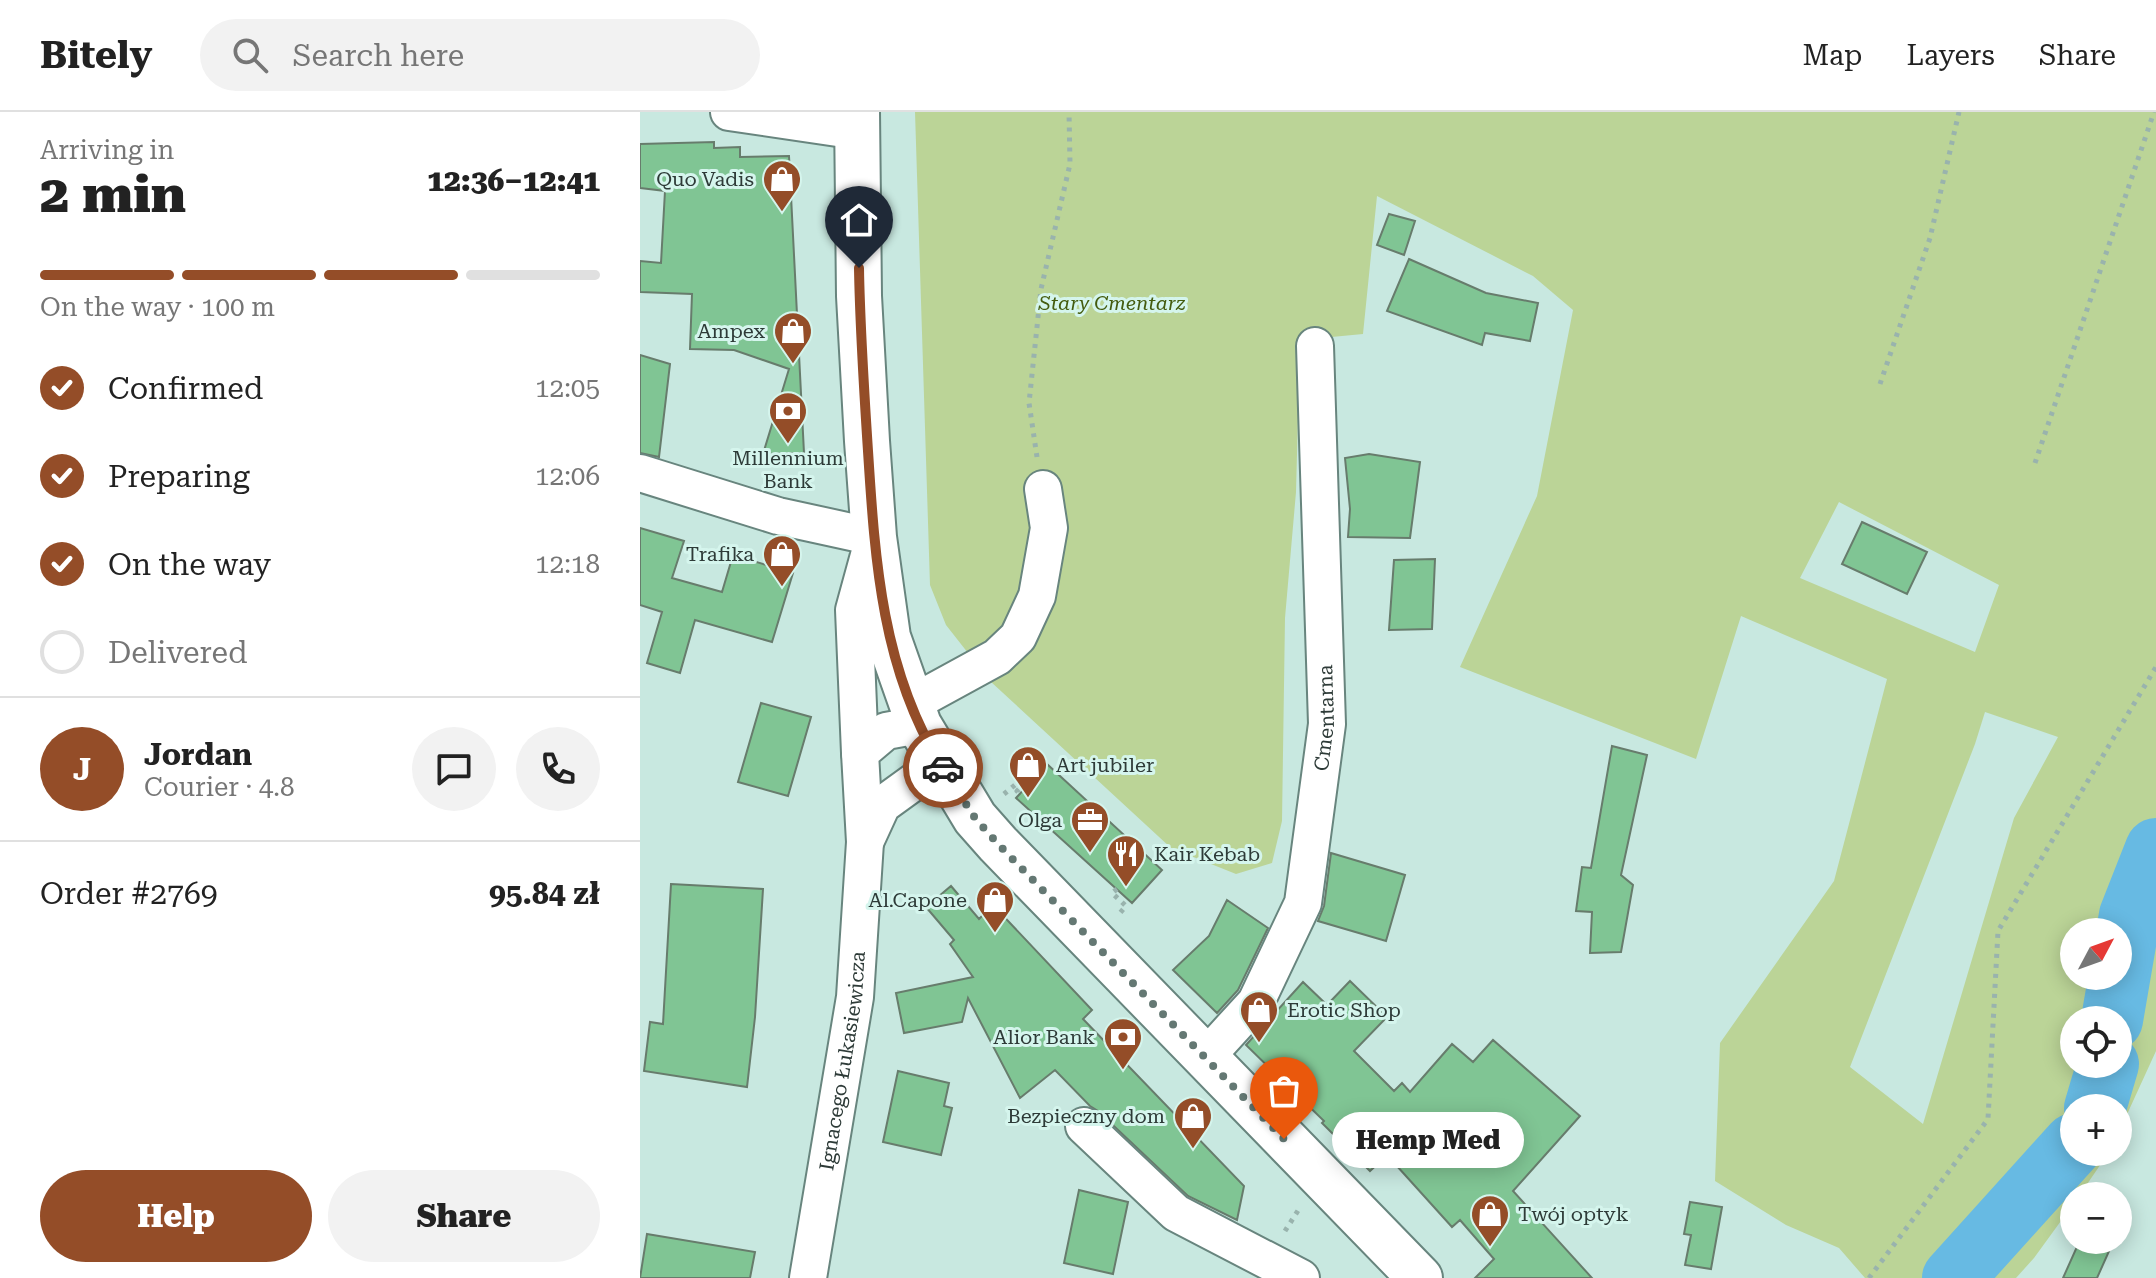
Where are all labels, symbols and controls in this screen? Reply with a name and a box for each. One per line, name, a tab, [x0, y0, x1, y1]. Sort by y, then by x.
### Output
search box	[200, 19, 760, 91]
text: Bitely	[40, 33, 152, 77]
icon: search	[228, 33, 272, 77]
text: Search here	[292, 38, 464, 73]
text: Map	[1803, 39, 1862, 72]
text: Layers	[1906, 39, 1995, 72]
text: Share	[2039, 39, 2116, 72]
text: Arriving in	[40, 135, 174, 165]
shop icon: Quo Vadis	[761, 158, 803, 213]
text: 12:36–12:41	[427, 163, 600, 198]
text: 2 min	[40, 164, 186, 225]
place label: Quo Vadis	[656, 167, 754, 191]
pin	[825, 186, 893, 268]
icon: home	[837, 198, 881, 242]
park label: Stary Cmentarz	[1038, 291, 1186, 315]
text: On the way · 100 m	[40, 292, 275, 322]
shop icon: Ampex	[772, 310, 814, 365]
place label: Ampex	[697, 319, 765, 343]
icon: check	[40, 366, 84, 410]
text: Confirmed	[108, 371, 263, 406]
text: 12:05	[535, 373, 600, 403]
bank icon: Millennium Bank	[767, 390, 809, 445]
place label: Millennium Bank	[732, 446, 844, 493]
icon: check	[40, 454, 84, 498]
text: Preparing	[108, 459, 250, 494]
text: 12:06	[535, 461, 600, 491]
shop icon: Trafika	[761, 533, 803, 588]
icon: check	[40, 542, 84, 586]
place label: Trafika	[686, 542, 754, 566]
text: On the way	[108, 547, 271, 582]
text: 12:18	[535, 549, 600, 579]
text: Delivered	[108, 635, 247, 670]
street label: Cmentarna	[1309, 664, 1339, 773]
button: chat	[412, 727, 496, 811]
button: phone	[516, 727, 600, 811]
courier	[903, 728, 983, 808]
text: Jordan	[144, 737, 252, 772]
shop icon: Art jubiler	[1007, 744, 1049, 799]
icon: car	[921, 746, 965, 790]
text: J	[73, 752, 91, 787]
place label: Art jubiler	[1056, 753, 1154, 777]
text: Courier · 4.8	[144, 772, 294, 802]
office icon: Olga	[1069, 799, 1111, 854]
place label: Olga	[1018, 808, 1062, 832]
restaurant icon: Kair Kebab	[1105, 833, 1147, 888]
place label: Kair Kebab	[1154, 842, 1260, 866]
text: Order #2769	[40, 876, 218, 911]
text: 95.84 zł	[489, 876, 600, 911]
shop icon: Al.Capone	[974, 879, 1016, 934]
place label: Al.Capone	[868, 888, 967, 912]
north arrow	[2060, 918, 2132, 990]
map controls	[2060, 918, 2132, 1254]
street label: Ignacego Łukasiewicza	[814, 950, 870, 1172]
shop icon: Erotic Shop	[1238, 989, 1280, 1044]
place label: Erotic Shop	[1287, 998, 1401, 1022]
button: locate	[2060, 1006, 2132, 1078]
bank icon: Alior Bank	[1102, 1016, 1144, 1071]
place label: Alior Bank	[993, 1025, 1095, 1049]
pin	[1250, 1057, 1318, 1139]
icon: bag	[1262, 1069, 1306, 1113]
button: +	[2060, 1094, 2132, 1166]
shop icon: Bezpieczny dom	[1172, 1095, 1214, 1150]
place label: Bezpieczny dom	[1007, 1104, 1165, 1128]
callout: Hemp Med	[1332, 1111, 1524, 1167]
text: Hemp Med	[1356, 1125, 1500, 1155]
button: Help	[40, 1170, 312, 1262]
button: Share	[328, 1170, 600, 1262]
button: −	[2060, 1182, 2132, 1254]
shop icon: Twój optyk	[1469, 1193, 1511, 1248]
place label: Twój optyk	[1518, 1202, 1629, 1226]

